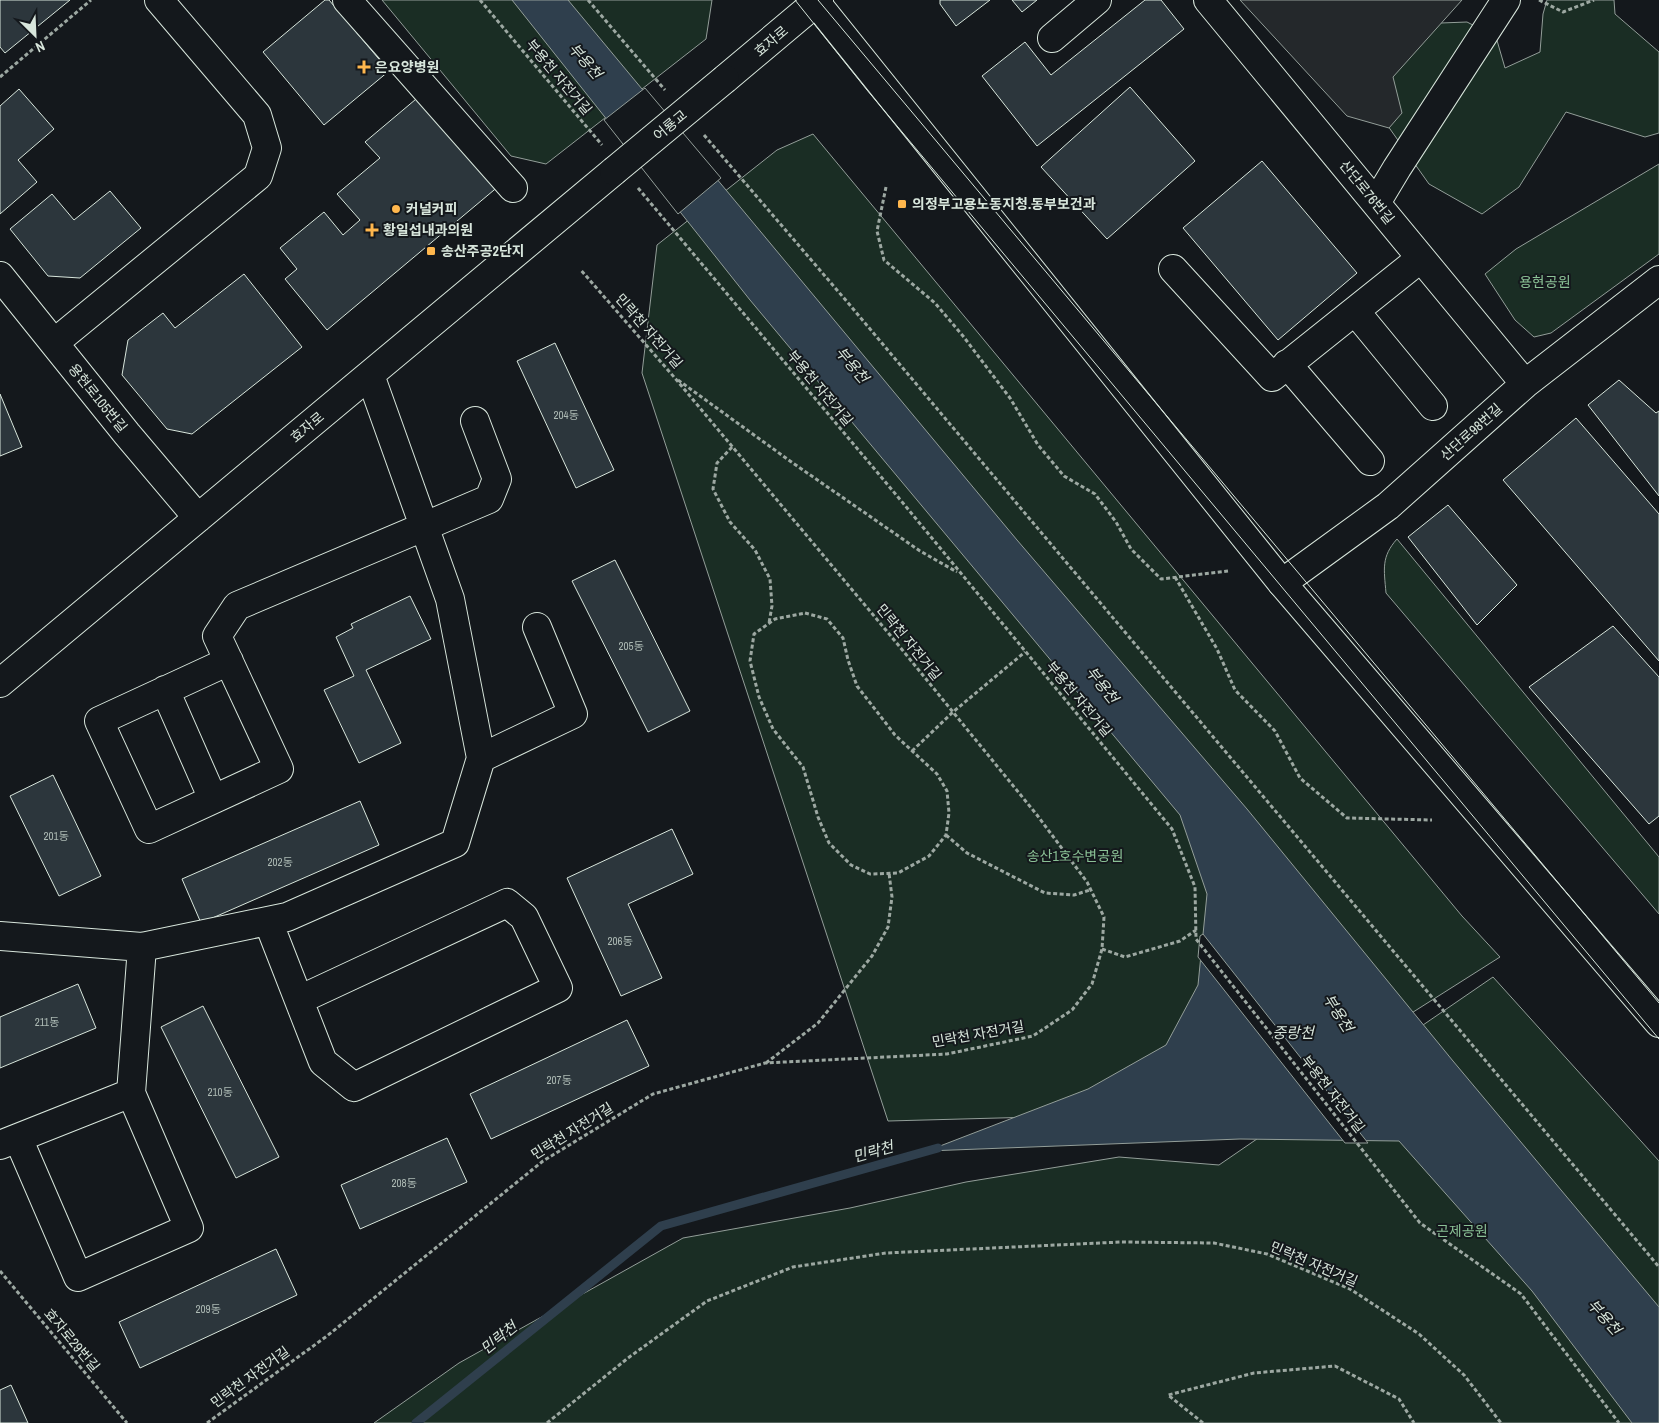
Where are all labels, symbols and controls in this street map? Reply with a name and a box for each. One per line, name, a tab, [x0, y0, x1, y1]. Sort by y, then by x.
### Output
north arrow	[10, 10, 60, 60]
street label: 효자로	[750, 22, 792, 60]
street label: 부용천 자전거길	[522, 35, 596, 119]
text: N	[33, 37, 48, 57]
water label: 부용천	[564, 38, 608, 85]
place label: 은요양병원	[375, 58, 439, 76]
marker: 은요양병원	[357, 60, 371, 74]
street label: 어룡교	[649, 106, 691, 144]
street label: 산단로76번길	[1336, 156, 1398, 228]
place label: 의정부고용노동지청.동부보건과	[912, 195, 1096, 213]
marker: 의정부고용노동지청.동부보건과	[896, 198, 908, 210]
place label: 커널커피	[406, 200, 458, 218]
marker: 커널커피	[390, 203, 402, 215]
place label: 황일섭내과의원	[383, 221, 473, 239]
marker: 황일섭내과의원	[365, 223, 379, 237]
place label: 송산주공2단지	[441, 242, 525, 260]
marker: 송산주공2단지	[425, 245, 437, 257]
park label: 용현공원	[1519, 273, 1571, 291]
street label: 민락천 자전거길	[612, 290, 686, 372]
water label: 부용천	[831, 342, 875, 389]
street label: 부용천 자전거길	[783, 346, 857, 430]
street label: 용현로105번길	[65, 360, 131, 436]
street label: 산단로98번길	[1436, 399, 1506, 465]
street label: 효자로	[286, 408, 328, 446]
house number: 204동	[553, 408, 579, 422]
street label: 민락천 자전거길	[873, 600, 945, 684]
house number: 205동	[618, 639, 644, 653]
street label: 부용천 자전거길	[1042, 657, 1116, 741]
water label: 부용천	[1081, 662, 1125, 709]
house number: 201동	[43, 829, 69, 843]
park label: 송산1호수변공원	[1027, 847, 1123, 865]
house number: 202동	[267, 855, 293, 869]
house number: 206동	[607, 934, 633, 948]
water label: 부용천	[1319, 990, 1359, 1038]
house number: 211동	[35, 1015, 59, 1029]
street label: 민락천 자전거길	[930, 1017, 1026, 1051]
water label: 중랑천	[1272, 1022, 1316, 1043]
street label: 부용천 자전거길	[1297, 1052, 1369, 1136]
house number: 207동	[546, 1073, 572, 1087]
house number: 210동	[207, 1085, 233, 1099]
street label: 민락천 자전거길	[528, 1099, 616, 1163]
water label: 민락천	[850, 1135, 898, 1167]
house number: 208동	[391, 1176, 417, 1190]
park label: 곤제공원	[1436, 1222, 1488, 1240]
street label: 민락천 자전거길	[1268, 1237, 1360, 1291]
water label: 부용천	[1583, 1294, 1627, 1341]
house number: 209동	[195, 1302, 221, 1316]
street label: 효자로29번길	[40, 1305, 104, 1375]
water label: 민락천	[476, 1315, 523, 1359]
street label: 민락천 자전거길	[207, 1342, 293, 1412]

